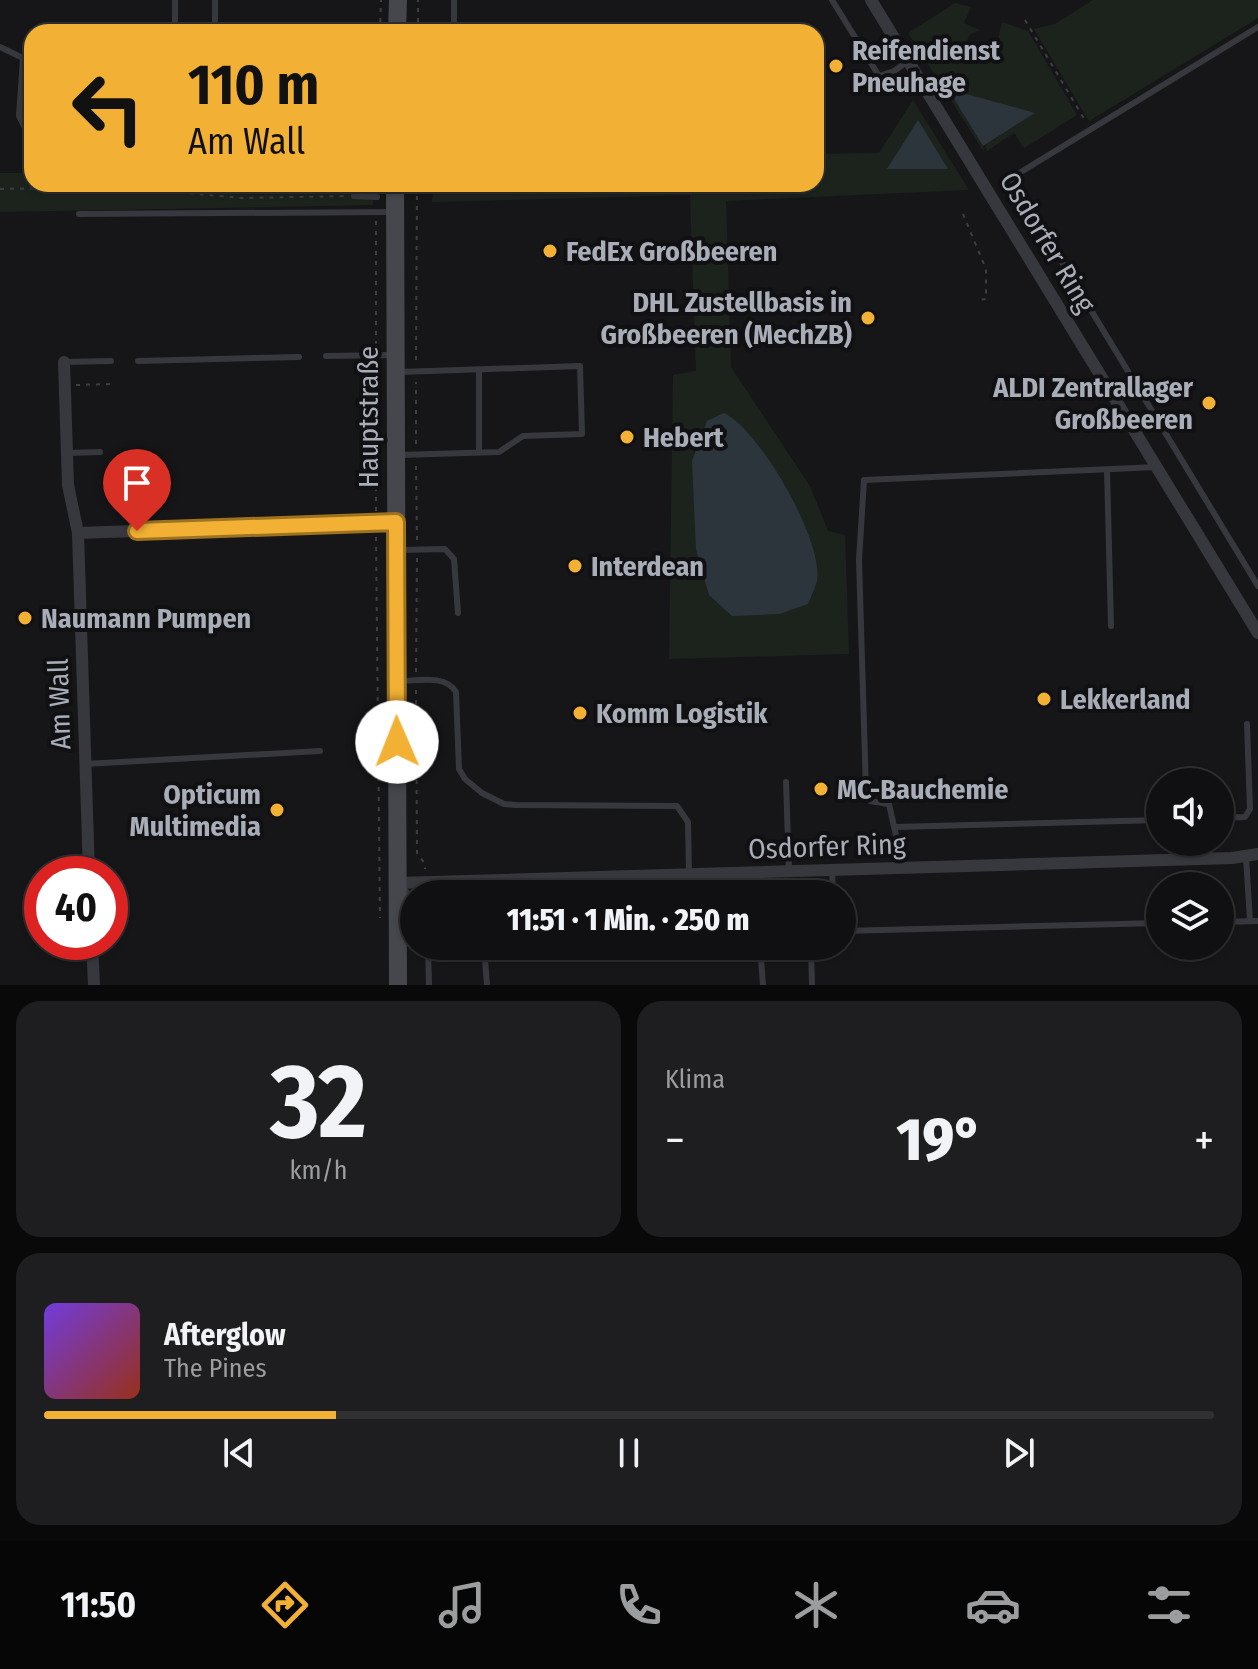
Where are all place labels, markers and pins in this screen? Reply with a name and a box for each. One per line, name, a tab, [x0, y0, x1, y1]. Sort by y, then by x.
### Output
place label: Reifendienst Pneuhage	[852, 34, 1001, 99]
marker: Reifendienst Pneuhage	[827, 57, 845, 75]
place label: FedEx Großbeeren	[566, 235, 777, 268]
marker: FedEx Großbeeren	[541, 242, 559, 260]
place label: DHL Zustellbasis in Großbeeren (MechZB)	[600, 286, 853, 351]
marker: DHL Zustellbasis in Großbeeren (MechZB)	[859, 309, 877, 327]
place label: ALDI Zentrallager Großbeeren	[992, 371, 1194, 436]
marker: ALDI Zentrallager Großbeeren	[1200, 394, 1218, 412]
place label: Hebert	[643, 421, 725, 454]
marker: Hebert	[618, 428, 636, 446]
pin	[103, 449, 171, 531]
place label: Interdean	[591, 550, 704, 583]
marker: Interdean	[566, 557, 584, 575]
place label: Naumann Pumpen	[41, 602, 251, 635]
marker: Naumann Pumpen	[16, 609, 34, 627]
place label: Lekkerland	[1060, 683, 1191, 716]
marker: Lekkerland	[1035, 690, 1053, 708]
place label: Komm Logistik	[596, 697, 768, 730]
marker: Komm Logistik	[571, 704, 589, 722]
place label: MC-Bauchemie	[837, 773, 1008, 806]
place label: Opticum Multimedia	[130, 778, 261, 843]
marker: MC-Bauchemie	[812, 780, 830, 798]
marker: Opticum Multimedia	[268, 801, 286, 819]

